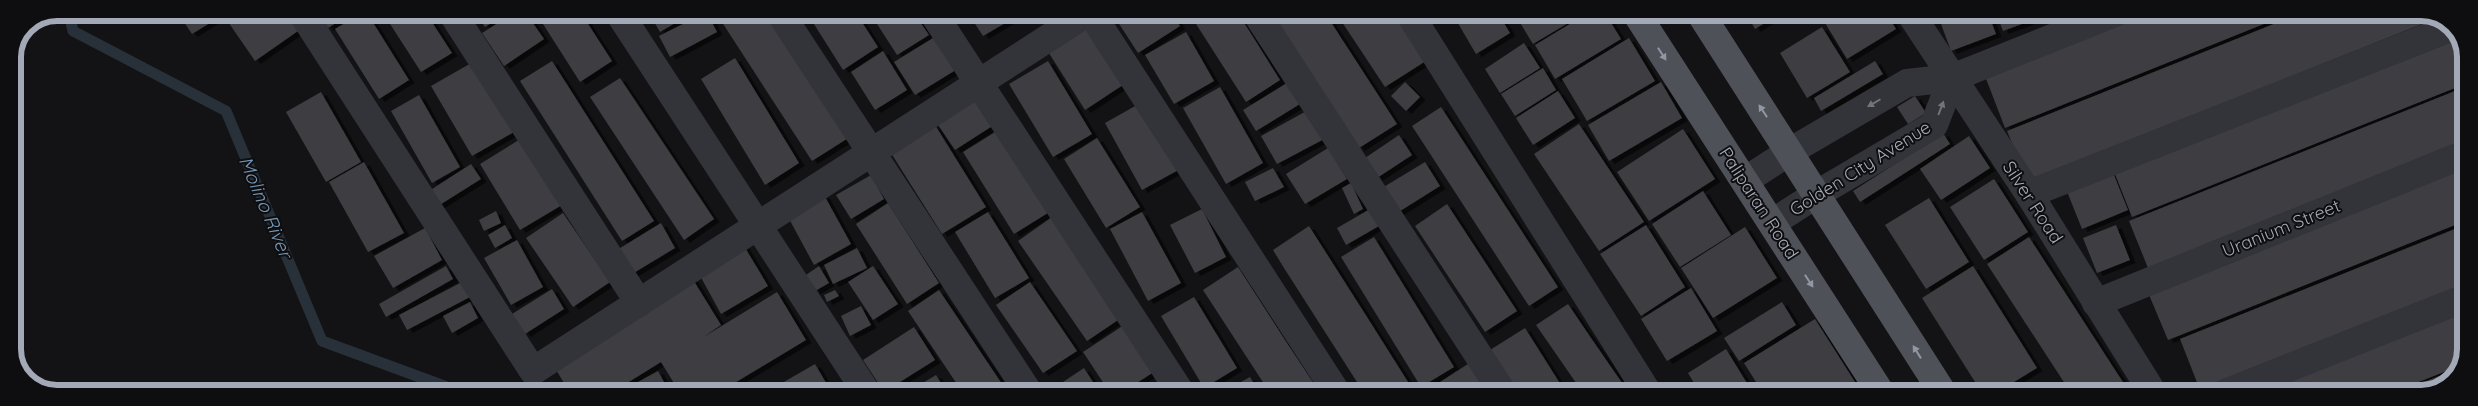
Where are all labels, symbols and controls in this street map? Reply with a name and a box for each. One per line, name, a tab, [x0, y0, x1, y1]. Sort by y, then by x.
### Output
one-way arrow	[1657, 47, 1667, 60]
one-way arrow	[1868, 99, 1881, 108]
one-way arrow	[1937, 101, 1945, 116]
one-way arrow	[1758, 104, 1768, 117]
street label: Golden City Avenue	[1785, 115, 1935, 221]
street label: Paliparan Road	[1714, 143, 1804, 263]
water label: Molino River	[234, 153, 299, 264]
street label: Silver Road	[1998, 156, 2068, 248]
street label: Uranium Street	[2219, 194, 2343, 262]
one-way arrow	[1804, 274, 1813, 288]
one-way arrow	[1912, 346, 1922, 359]

